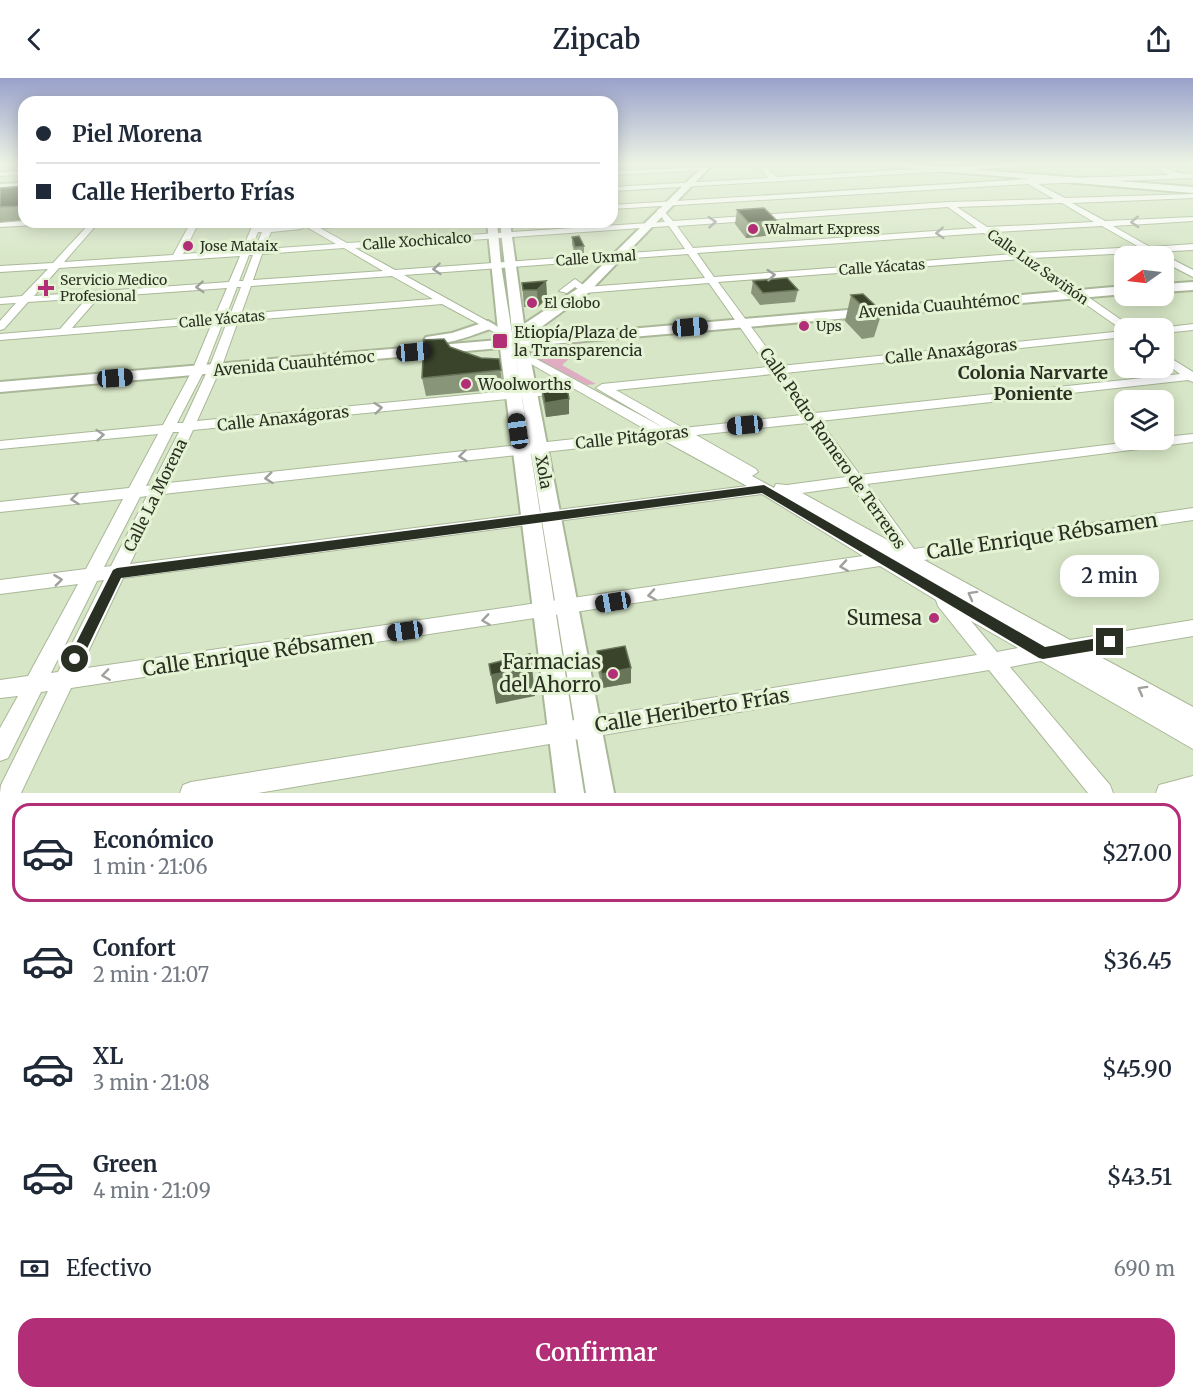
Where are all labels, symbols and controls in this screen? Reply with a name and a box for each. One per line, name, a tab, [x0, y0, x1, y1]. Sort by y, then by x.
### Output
text: Zipcab	[553, 22, 640, 56]
icon: back	[18, 23, 51, 56]
icon: share	[1142, 23, 1175, 56]
text: Piel Morena	[72, 120, 202, 148]
text: Calle Heriberto Frías	[72, 178, 295, 206]
one-way arrow	[707, 215, 716, 228]
one-way arrow	[1130, 216, 1139, 229]
place label: Walmart Express	[764, 220, 880, 238]
marker: Walmart Express	[746, 222, 760, 236]
street label: Calle Luz Saviñón	[984, 225, 1092, 309]
one-way arrow	[935, 226, 944, 239]
street label: Calle Xochicalco	[362, 228, 472, 254]
place label: Jose Mataix	[199, 237, 278, 255]
marker: Jose Mataix	[181, 239, 195, 253]
street label: Calle Uxmal	[555, 246, 637, 270]
north arrow	[1114, 246, 1174, 306]
map controls	[1114, 246, 1174, 450]
street label: Calle Yácatas	[838, 255, 926, 279]
one-way arrow	[432, 263, 441, 276]
one-way arrow	[766, 269, 775, 282]
place label: Servicio Medico Profesional	[60, 271, 167, 305]
marker: Servicio Medico Profesional	[37, 279, 55, 297]
one-way arrow	[196, 280, 205, 293]
street label: Avenida Cuauhtémoc	[856, 288, 1021, 322]
place label: El Globo	[544, 294, 600, 312]
marker: El Globo	[525, 296, 539, 310]
street label: Calle Yácatas	[178, 306, 266, 332]
car	[671, 316, 709, 338]
place label: Ups	[816, 317, 842, 335]
button: locate	[1114, 318, 1174, 378]
marker: Ups	[797, 319, 811, 333]
place label: Etiopía/Plaza de la Transparencia	[514, 322, 643, 360]
marker: Etiopía/Plaza de la Transparencia	[491, 332, 509, 350]
street label: Calle Anaxágoras	[884, 334, 1018, 368]
car	[395, 341, 433, 363]
street label: Calle Pedro Romero de Terreros	[756, 344, 910, 553]
street label: Avenida Cuauhtémoc	[211, 346, 376, 380]
district label: Colonia Narvarte Poniente	[958, 361, 1108, 405]
car	[96, 368, 134, 388]
place label: Woolworths	[477, 374, 572, 394]
marker: Woolworths	[459, 377, 473, 391]
button: layers	[1114, 390, 1174, 450]
street label: Calle Anaxágoras	[216, 401, 350, 435]
one-way arrow	[373, 402, 382, 415]
car	[507, 412, 529, 450]
car	[726, 414, 764, 436]
street label: Calle Pitágoras	[574, 421, 690, 453]
one-way arrow	[96, 429, 105, 442]
street label: Calle La Morena	[119, 435, 191, 555]
one-way arrow	[458, 449, 467, 462]
street label: Xola	[531, 454, 557, 491]
one-way arrow	[264, 471, 273, 484]
one-way arrow	[70, 492, 80, 505]
street label: Calle Enrique Rébsamen	[925, 507, 1159, 564]
callout: 2 min	[1060, 555, 1160, 597]
one-way arrow	[840, 559, 849, 571]
text: 2 min	[1081, 563, 1138, 588]
one-way arrow	[53, 575, 63, 587]
one-way arrow	[647, 589, 656, 601]
car	[594, 590, 632, 614]
one-way arrow	[968, 591, 978, 602]
place label: Sumesa	[847, 605, 922, 630]
marker: Sumesa	[927, 611, 941, 625]
one-way arrow	[482, 613, 491, 625]
car	[386, 620, 424, 642]
street label: Calle Enrique Rébsamen	[141, 624, 375, 681]
route end	[1096, 628, 1123, 655]
route start	[61, 645, 88, 672]
place label: Farmacias del Ahorro	[499, 649, 601, 697]
marker: Farmacias del Ahorro	[606, 667, 620, 681]
one-way arrow	[102, 668, 111, 680]
street label: Calle Heriberto Frías	[593, 682, 791, 737]
one-way arrow	[1138, 686, 1148, 697]
icon: car	[21, 826, 75, 880]
text: Económico	[93, 826, 214, 854]
text: $27.00	[1102, 839, 1172, 867]
text: 1 min · 21:06	[93, 854, 208, 879]
icon: car	[21, 934, 75, 988]
text: Confort	[93, 934, 176, 962]
text: $36.45	[1103, 947, 1172, 975]
text: 2 min · 21:07	[93, 962, 209, 987]
icon: car	[21, 1042, 75, 1096]
text: XL	[93, 1042, 123, 1070]
text: $45.90	[1102, 1055, 1172, 1083]
text: 3 min · 21:08	[93, 1070, 210, 1095]
icon: car	[21, 1150, 75, 1204]
text: Green	[93, 1150, 157, 1178]
text: $43.51	[1107, 1163, 1172, 1191]
text: 4 min · 21:09	[93, 1178, 211, 1203]
icon: cash	[18, 1252, 51, 1285]
text: Efectivo	[66, 1254, 152, 1282]
text: 690 m	[1114, 1256, 1175, 1281]
button: Confirmar	[18, 1318, 1175, 1387]

